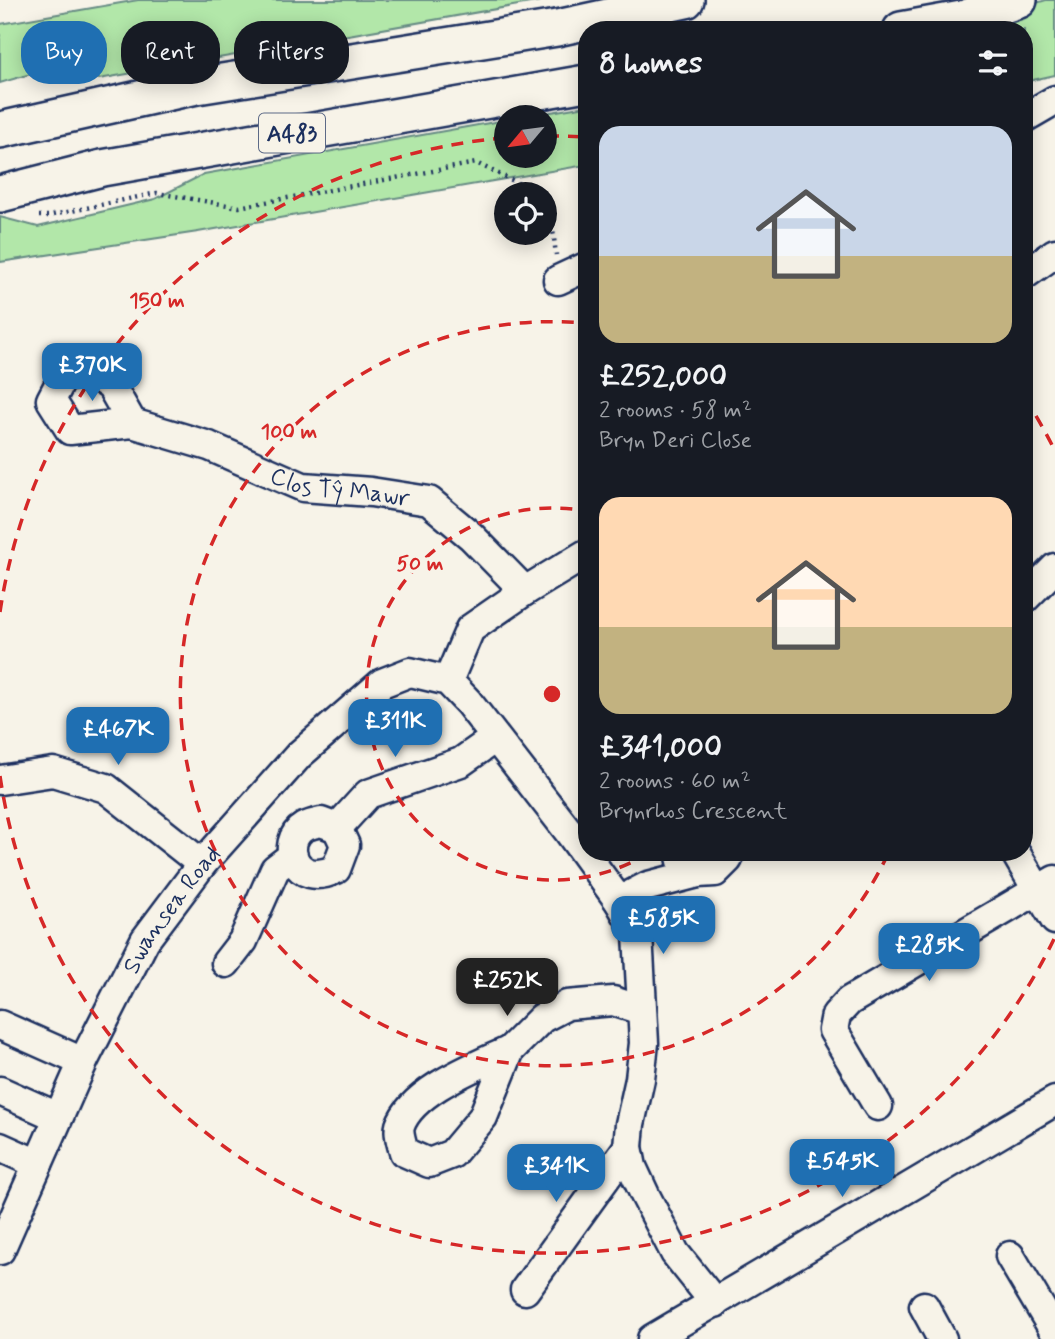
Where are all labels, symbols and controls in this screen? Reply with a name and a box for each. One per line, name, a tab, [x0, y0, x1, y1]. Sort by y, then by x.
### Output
chip: Buy	[21, 21, 107, 84]
chip: Rent	[121, 21, 220, 84]
chip: Filters	[234, 21, 349, 84]
text: 8 homes	[599, 44, 702, 83]
icon: filters	[974, 44, 1012, 82]
north arrow	[494, 105, 556, 168]
map controls	[494, 105, 557, 245]
road number: A483	[259, 114, 325, 152]
icon: home	[743, 171, 869, 297]
button: locate	[494, 182, 557, 245]
text: 150 m	[129, 287, 185, 315]
pin: £370K	[43, 344, 141, 403]
text: £370K	[58, 351, 126, 381]
text: £252,000	[599, 357, 727, 396]
text: 2 rooms · 58 m²	[599, 396, 752, 426]
text: 100 m	[261, 418, 317, 446]
text: Bryn Deri Close	[599, 426, 752, 456]
street label: Clos Tŷ Mawr	[265, 461, 412, 515]
icon: home	[743, 542, 869, 668]
text: 50 m	[397, 550, 444, 578]
centre of rings	[540, 682, 564, 706]
pin: £311K	[346, 700, 444, 759]
text: £311K	[364, 707, 426, 737]
pin: £467K	[69, 708, 167, 767]
text: £467K	[82, 715, 154, 745]
text: £341,000	[599, 728, 722, 767]
text: 2 rooms · 60 m²	[599, 767, 751, 797]
text: Brynrhos Crescent	[599, 797, 787, 827]
street label: Swansea Road	[116, 840, 228, 979]
pin: £585K	[614, 897, 712, 956]
text: £585K	[627, 904, 699, 934]
pin: £285K	[880, 923, 978, 983]
text: £285K	[894, 931, 964, 961]
pin: £252K	[458, 958, 556, 1018]
text: £252K	[472, 966, 542, 996]
pin: £545K	[793, 1140, 891, 1199]
pin: £341K	[507, 1144, 605, 1204]
text: £545K	[806, 1147, 878, 1177]
text: £341K	[523, 1152, 589, 1182]

